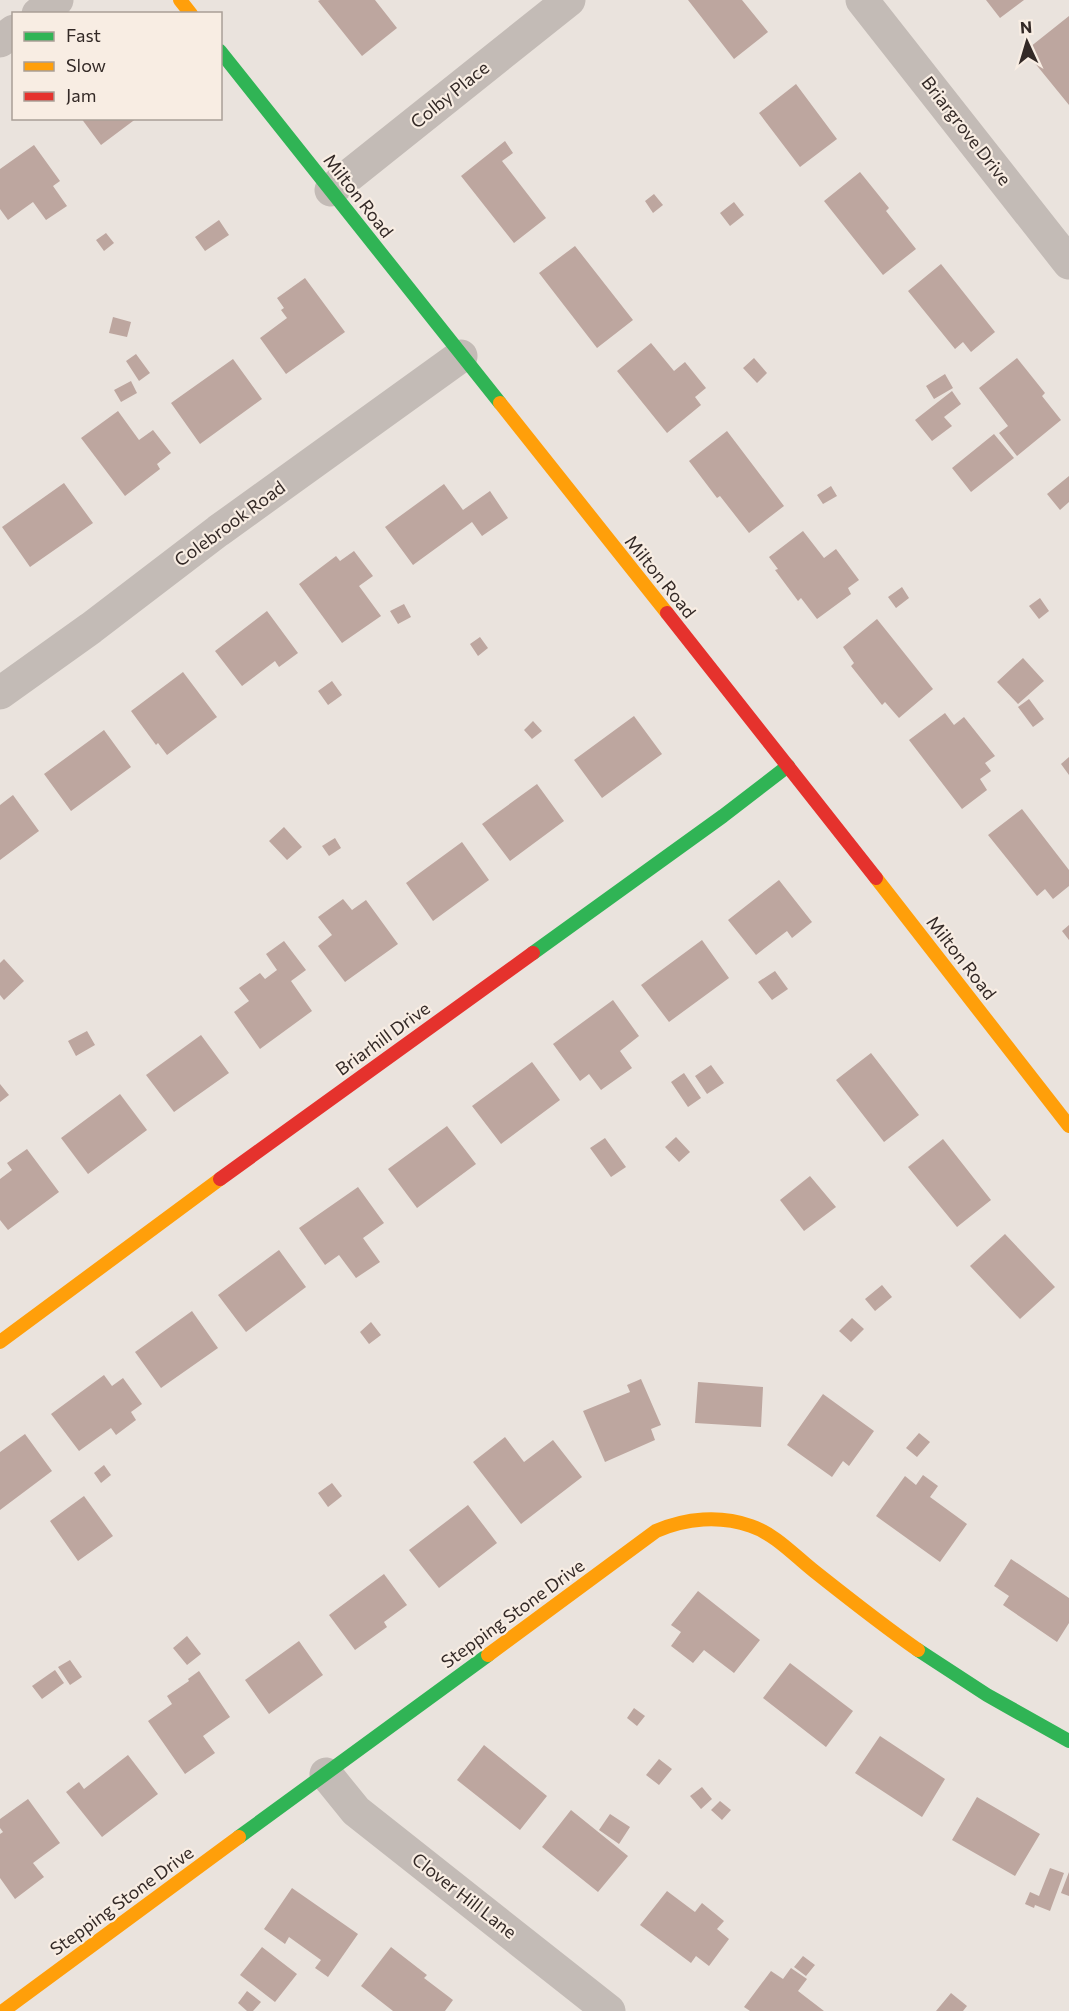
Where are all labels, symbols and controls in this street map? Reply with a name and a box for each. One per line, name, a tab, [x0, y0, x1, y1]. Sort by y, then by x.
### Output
legend	[12, 12, 222, 120]
north arrow	[997, 12, 1057, 72]
text: N	[1019, 17, 1033, 36]
text: Fast	[66, 24, 101, 46]
text: Slow	[66, 54, 106, 76]
street label: Colby Place	[406, 56, 493, 133]
street label: Briargrove Drive	[917, 71, 1016, 189]
text: Jam	[66, 84, 96, 106]
street label: Milton Road	[319, 149, 398, 242]
street label: Colebrook Road	[170, 476, 289, 571]
street label: Milton Road	[621, 530, 701, 622]
street label: Milton Road	[922, 911, 1001, 1004]
street label: Briarhill Drive	[331, 997, 434, 1080]
street label: Stepping Stone Drive	[436, 1554, 588, 1673]
street label: Stepping Stone Drive	[45, 1841, 197, 1960]
street label: Clover Hill Lane	[408, 1848, 521, 1943]

